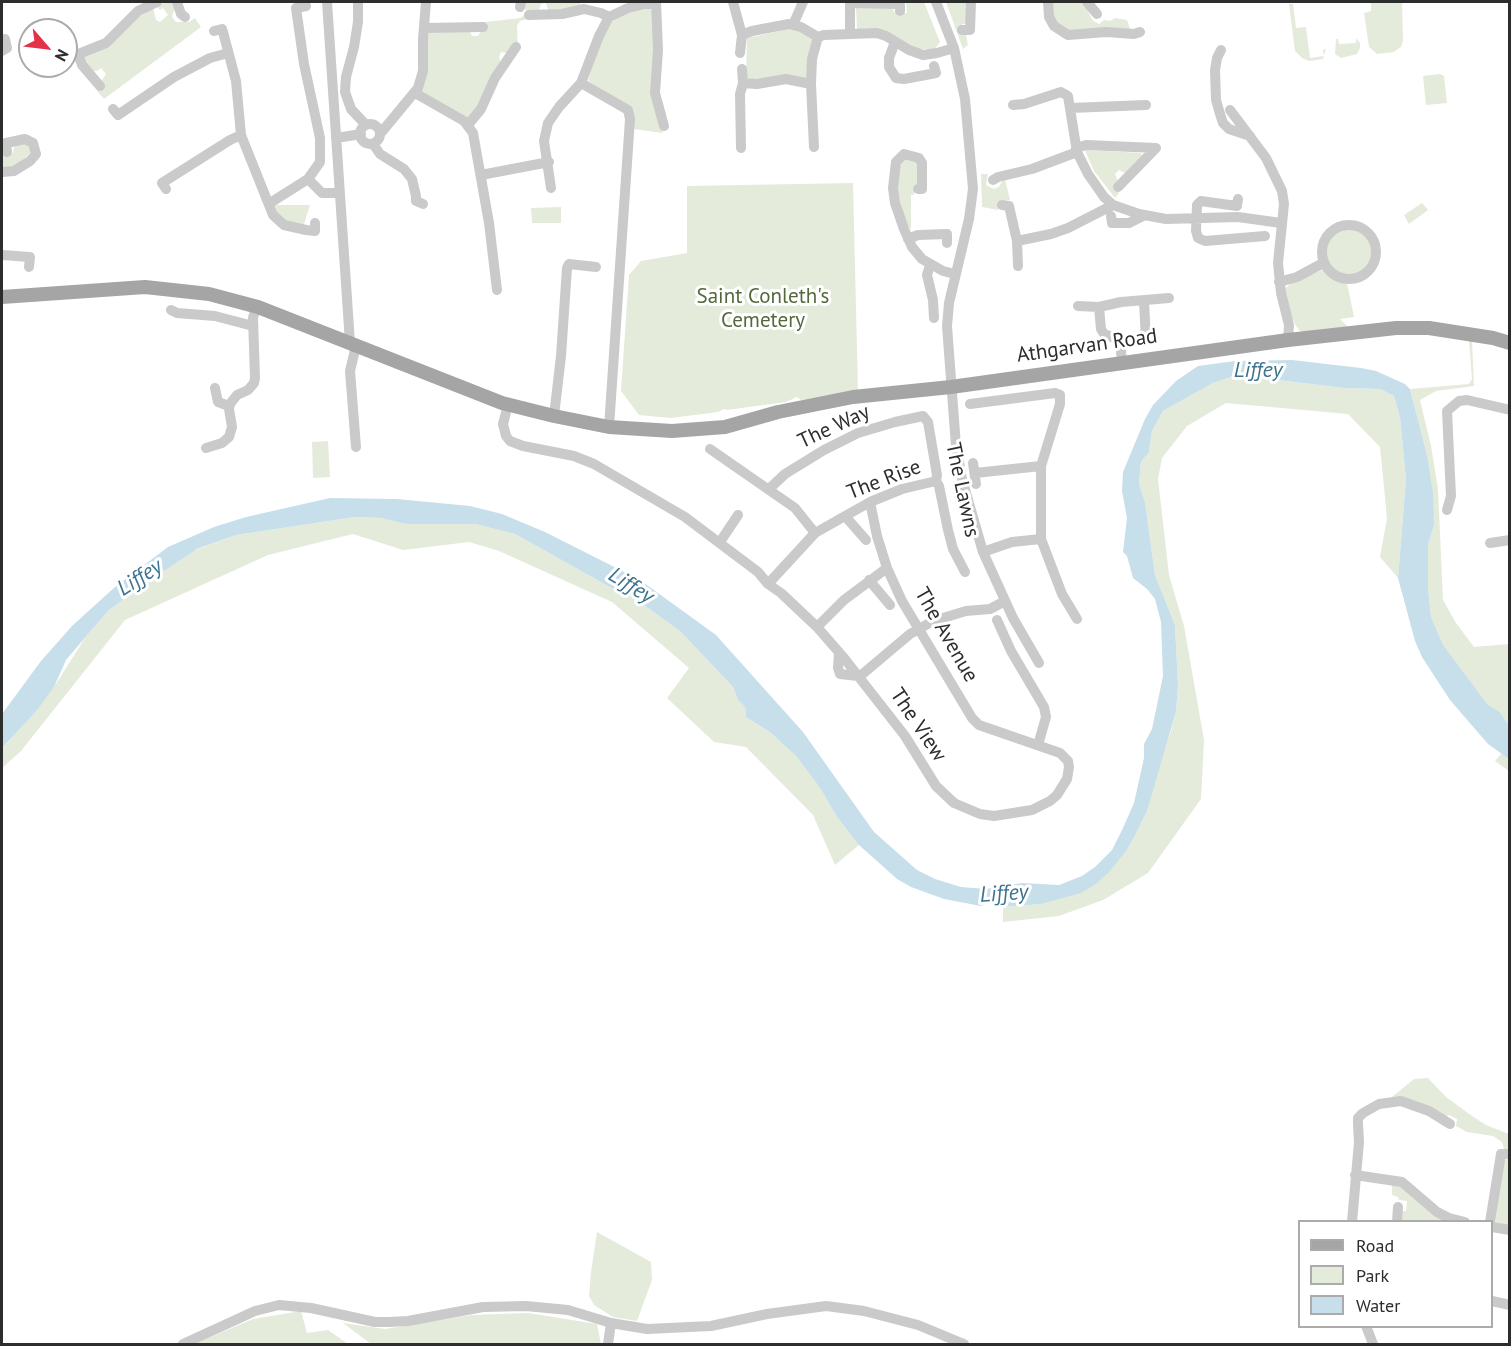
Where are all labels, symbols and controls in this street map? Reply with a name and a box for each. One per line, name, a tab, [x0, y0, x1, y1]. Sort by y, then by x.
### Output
north arrow	[18, 18, 78, 78]
text: N	[51, 46, 73, 65]
park label: Saint Conleth's Cemetery	[697, 284, 829, 334]
street label: Athgarvan Road	[1015, 324, 1159, 368]
water label: Liffey	[1234, 358, 1282, 384]
street label: The Way	[794, 399, 874, 455]
street label: The Lawns	[940, 440, 984, 540]
street label: The Rise	[844, 454, 924, 506]
water label: Liffey	[112, 554, 168, 602]
water label: Liffey	[603, 562, 659, 610]
street label: The Avenue	[909, 583, 983, 687]
street label: The View	[884, 684, 952, 766]
water label: Liffey	[979, 879, 1029, 909]
legend	[1298, 1220, 1493, 1328]
text: Road	[1356, 1234, 1394, 1257]
text: Park	[1356, 1264, 1389, 1287]
text: Water	[1356, 1294, 1400, 1317]

